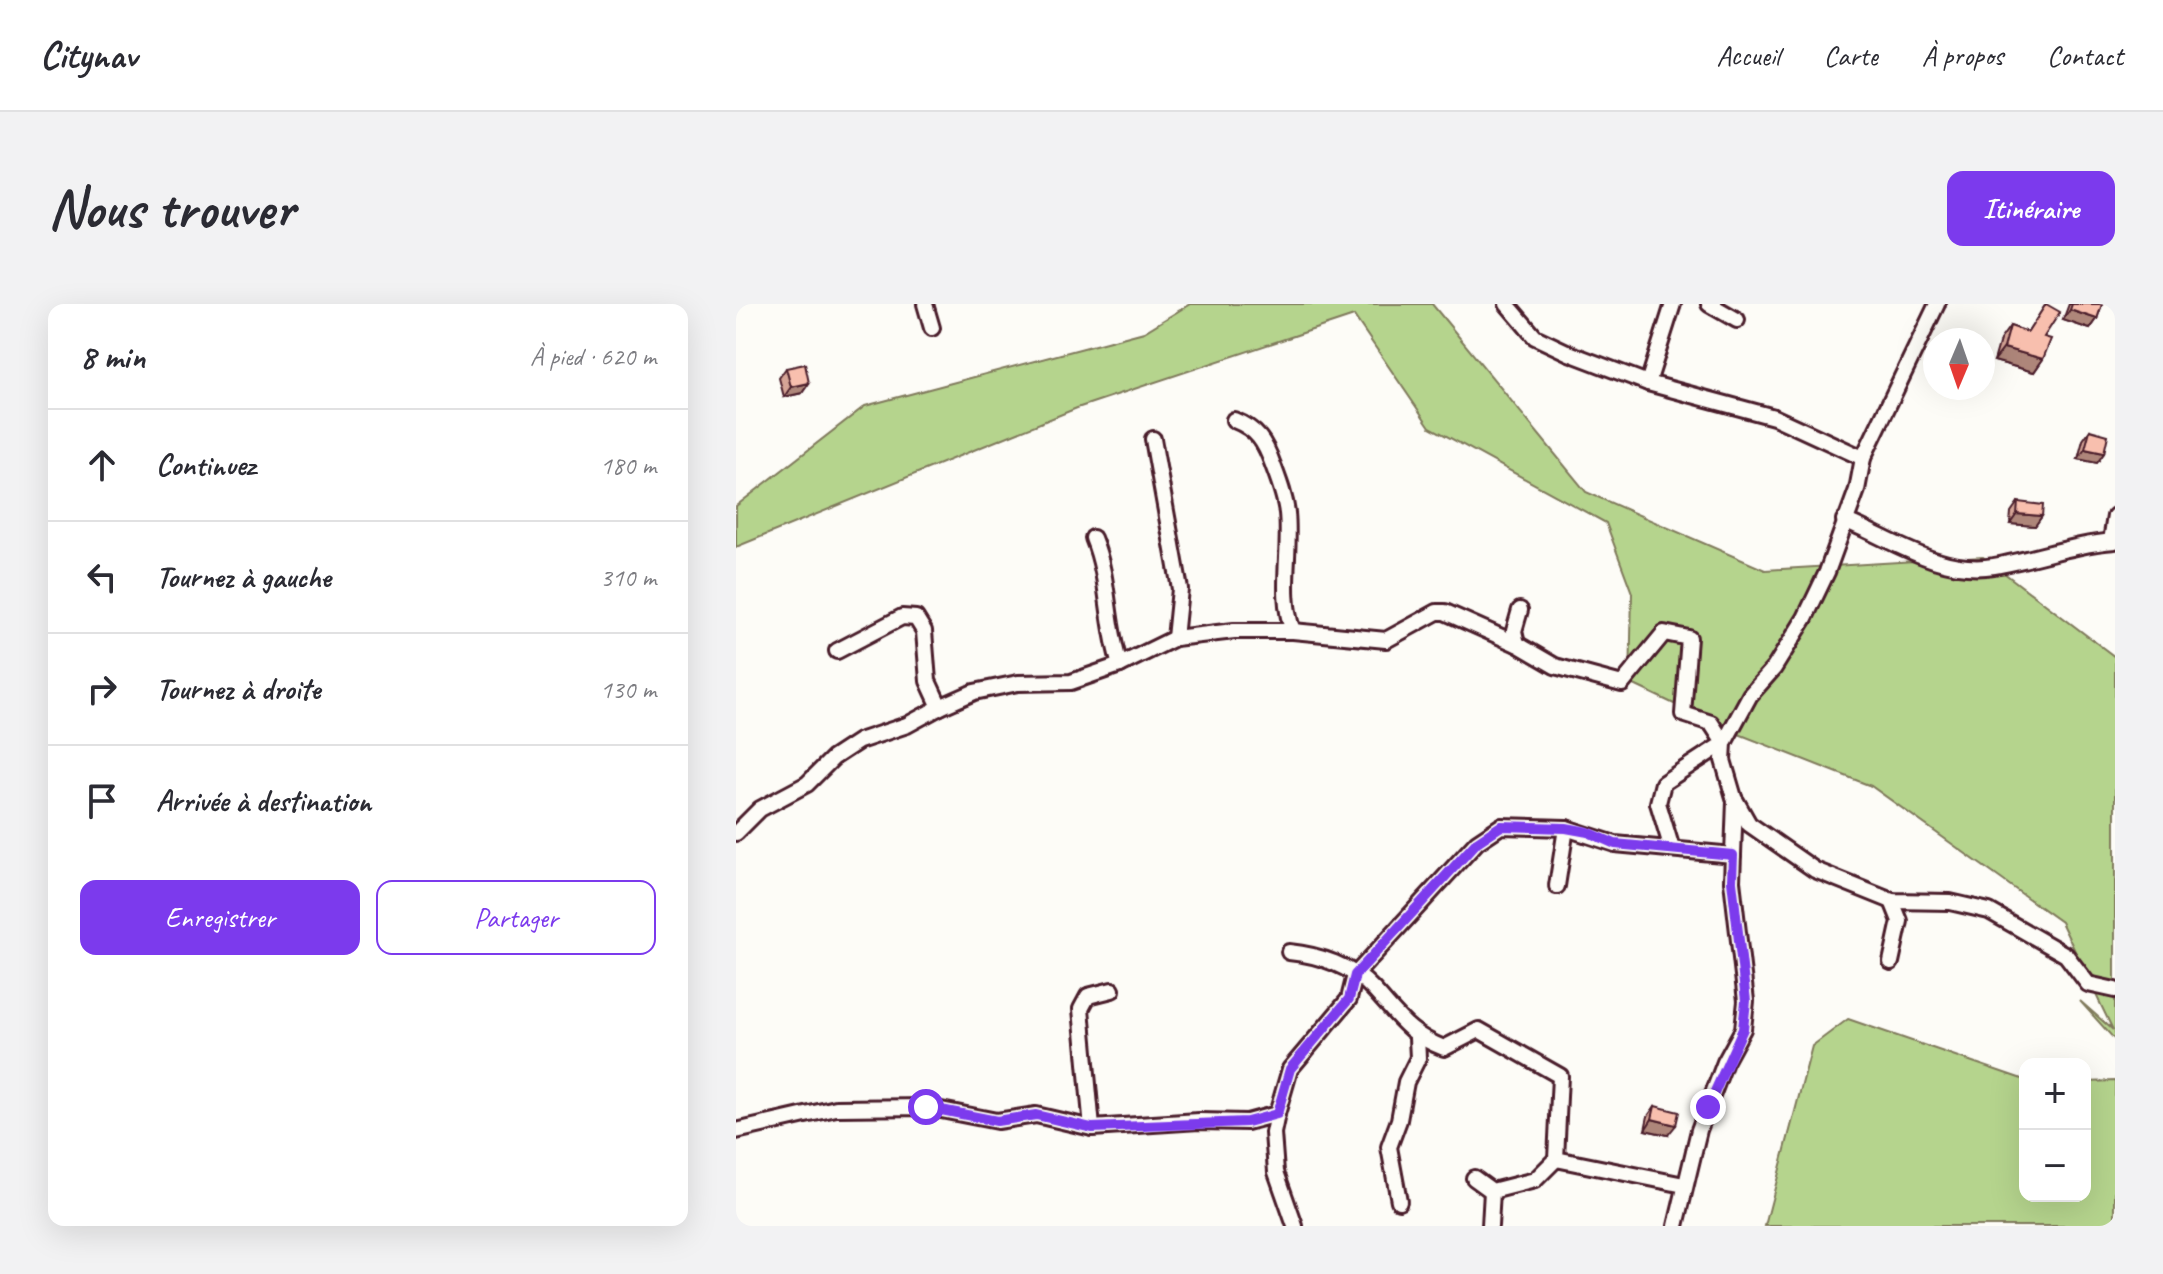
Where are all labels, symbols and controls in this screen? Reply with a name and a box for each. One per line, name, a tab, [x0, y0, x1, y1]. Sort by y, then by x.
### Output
text: Citynav	[40, 32, 137, 79]
text: Accueil	[1717, 38, 1780, 73]
text: Carte	[1824, 38, 1878, 73]
text: À propos	[1922, 38, 2003, 73]
text: Contact	[2047, 38, 2123, 73]
button: Itinéraire	[1947, 171, 2115, 246]
text: Nous trouver	[48, 173, 294, 244]
north arrow	[1923, 328, 1995, 400]
text: 8 min	[80, 335, 145, 378]
text: À pied · 620 m	[530, 340, 656, 373]
icon: ahead	[80, 443, 124, 487]
text: Continuez	[156, 446, 255, 484]
text: 180 m	[600, 449, 656, 482]
icon: left	[80, 555, 124, 599]
text: Tournez à gauche	[156, 558, 331, 596]
text: 310 m	[600, 561, 656, 594]
icon: right	[80, 667, 124, 711]
text: Tournez à droite	[156, 670, 320, 708]
text: 130 m	[600, 673, 656, 706]
icon: arrive	[80, 779, 124, 823]
text: Arrivée à destination	[156, 782, 371, 820]
button: Enregistrer	[80, 880, 360, 955]
button: Partager	[376, 880, 656, 955]
map controls	[2019, 1058, 2091, 1202]
button: +	[2019, 1058, 2091, 1130]
route start	[908, 1089, 944, 1125]
route end	[1690, 1089, 1726, 1125]
button: −	[2019, 1130, 2091, 1202]

